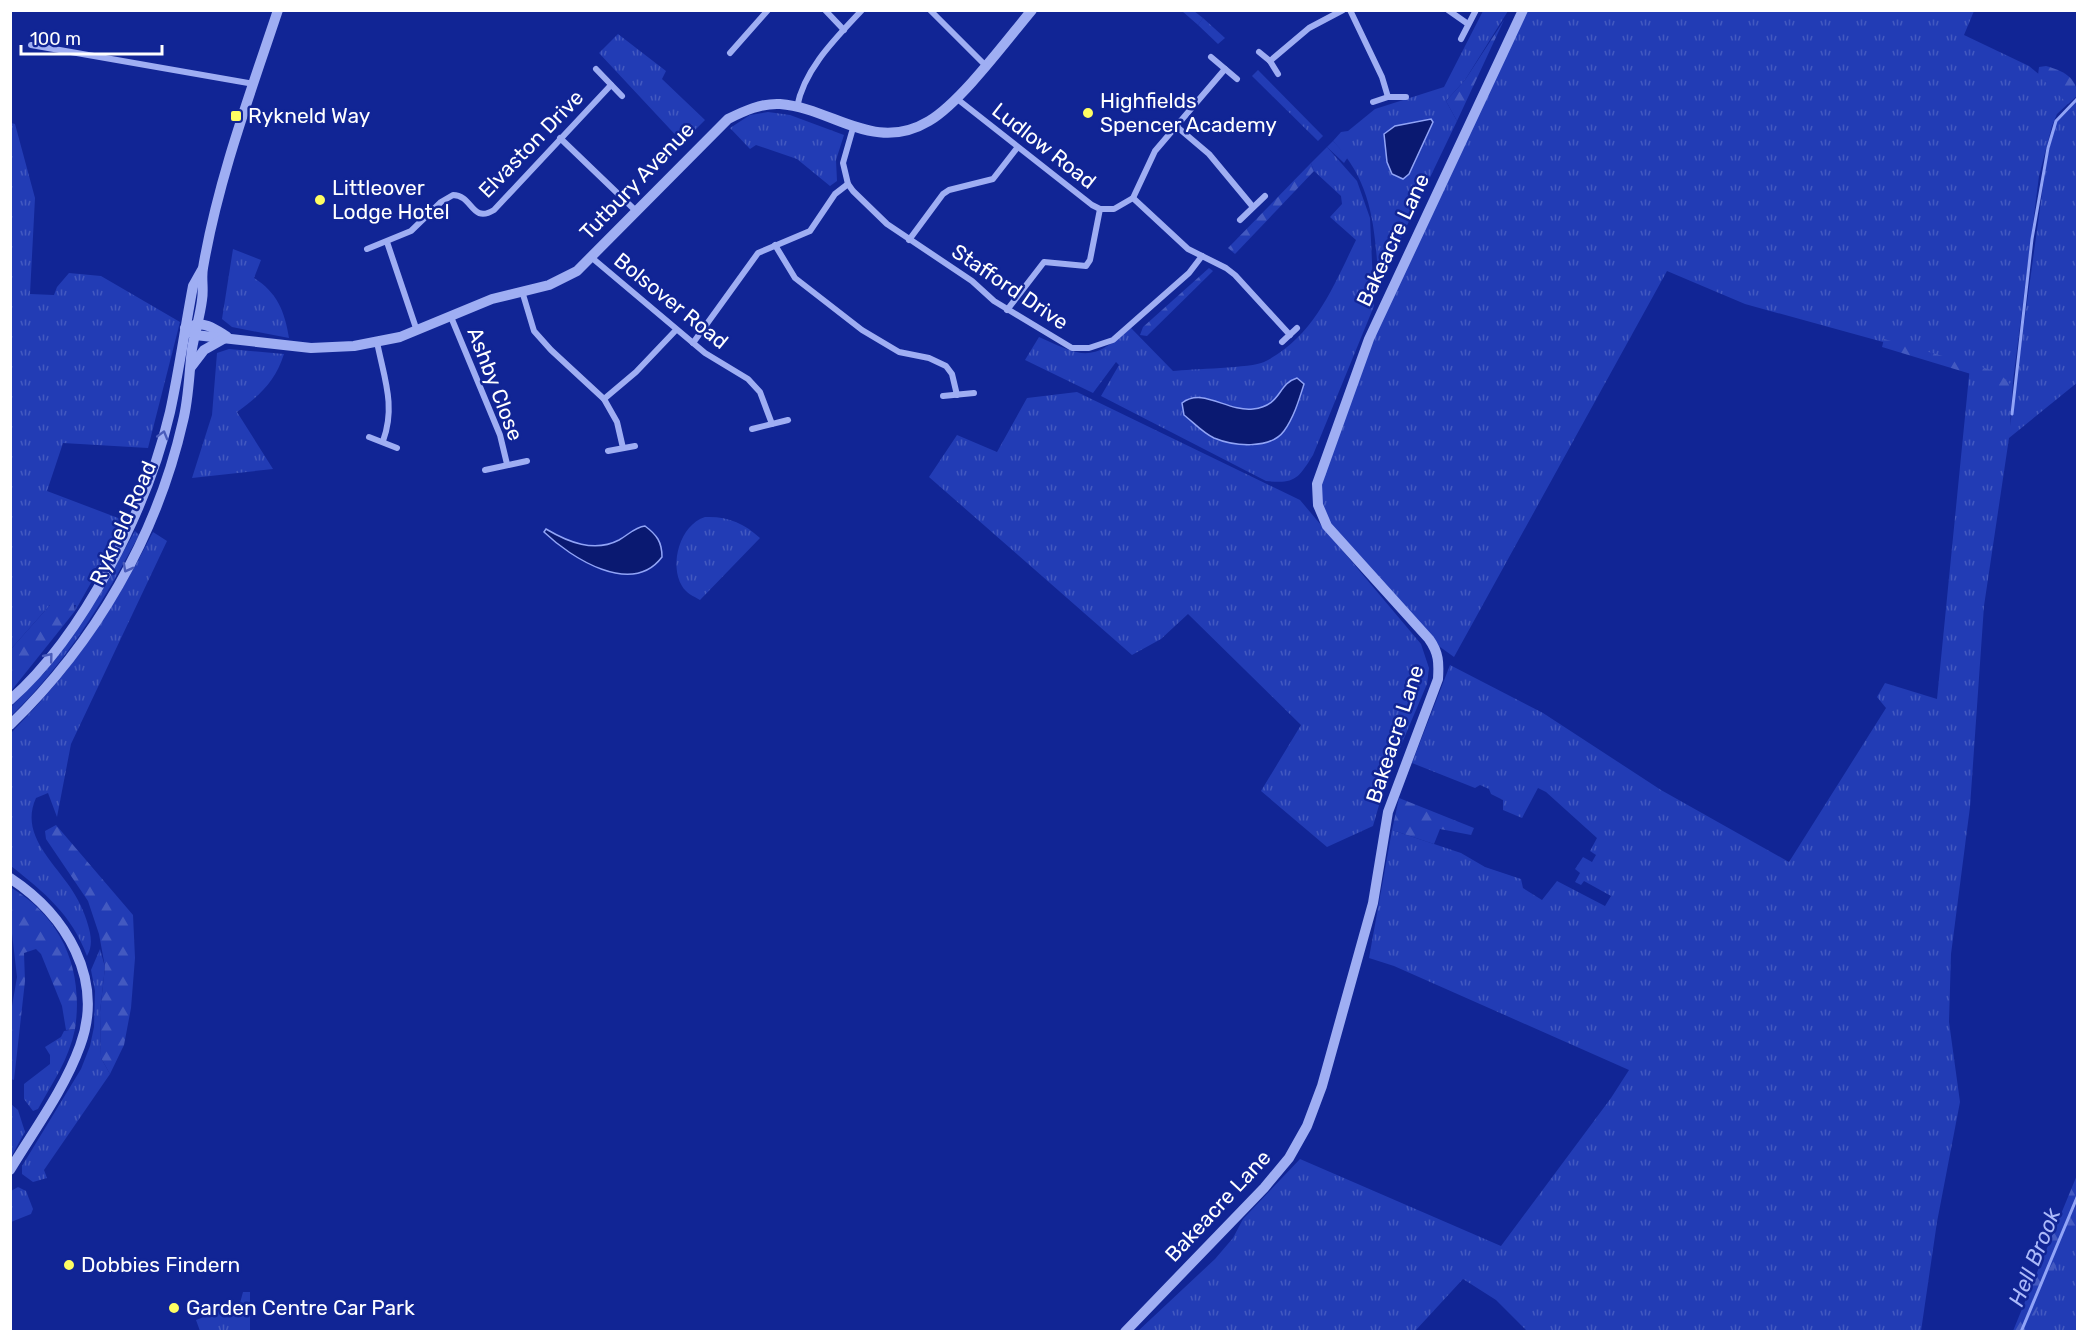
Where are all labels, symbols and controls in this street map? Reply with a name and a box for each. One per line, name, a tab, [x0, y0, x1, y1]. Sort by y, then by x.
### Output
scale bar	[21, 18, 162, 56]
text: 100 m	[30, 28, 81, 50]
street label: Elvaston Drive	[473, 85, 588, 203]
place label: Highfields Spencer Academy	[1100, 88, 1277, 137]
street label: Ludlow Road	[987, 97, 1101, 194]
place label: Rykneld Way	[248, 103, 371, 128]
marker: Highfields Spencer Academy	[1081, 106, 1095, 120]
marker: Rykneld Way	[229, 109, 243, 123]
street label: Tutbury Avenue	[574, 117, 699, 245]
street label: Bakeacre Lane	[1351, 169, 1434, 310]
place label: Littleover Lodge Hotel	[332, 175, 450, 224]
marker: Littleover Lodge Hotel	[313, 193, 327, 207]
street label: Stafford Drive	[947, 238, 1073, 335]
street label: Bolsover Road	[609, 247, 733, 354]
street label: Ashby Close	[462, 324, 529, 444]
one-way arrow	[156, 430, 168, 441]
street label: Rykneld Road	[84, 457, 161, 589]
one-way arrow	[123, 562, 134, 572]
one-way arrow	[42, 652, 53, 663]
street label: Bakeacre Lane	[1360, 662, 1429, 806]
street label: Bakeacre Lane	[1160, 1145, 1276, 1267]
water label: Hell Brook	[2003, 1203, 2067, 1310]
place label: Dobbies Findern	[81, 1252, 240, 1277]
marker: Dobbies Findern	[62, 1258, 76, 1272]
place label: Garden Centre Car Park	[186, 1295, 415, 1320]
marker: Garden Centre Car Park	[167, 1301, 181, 1315]

